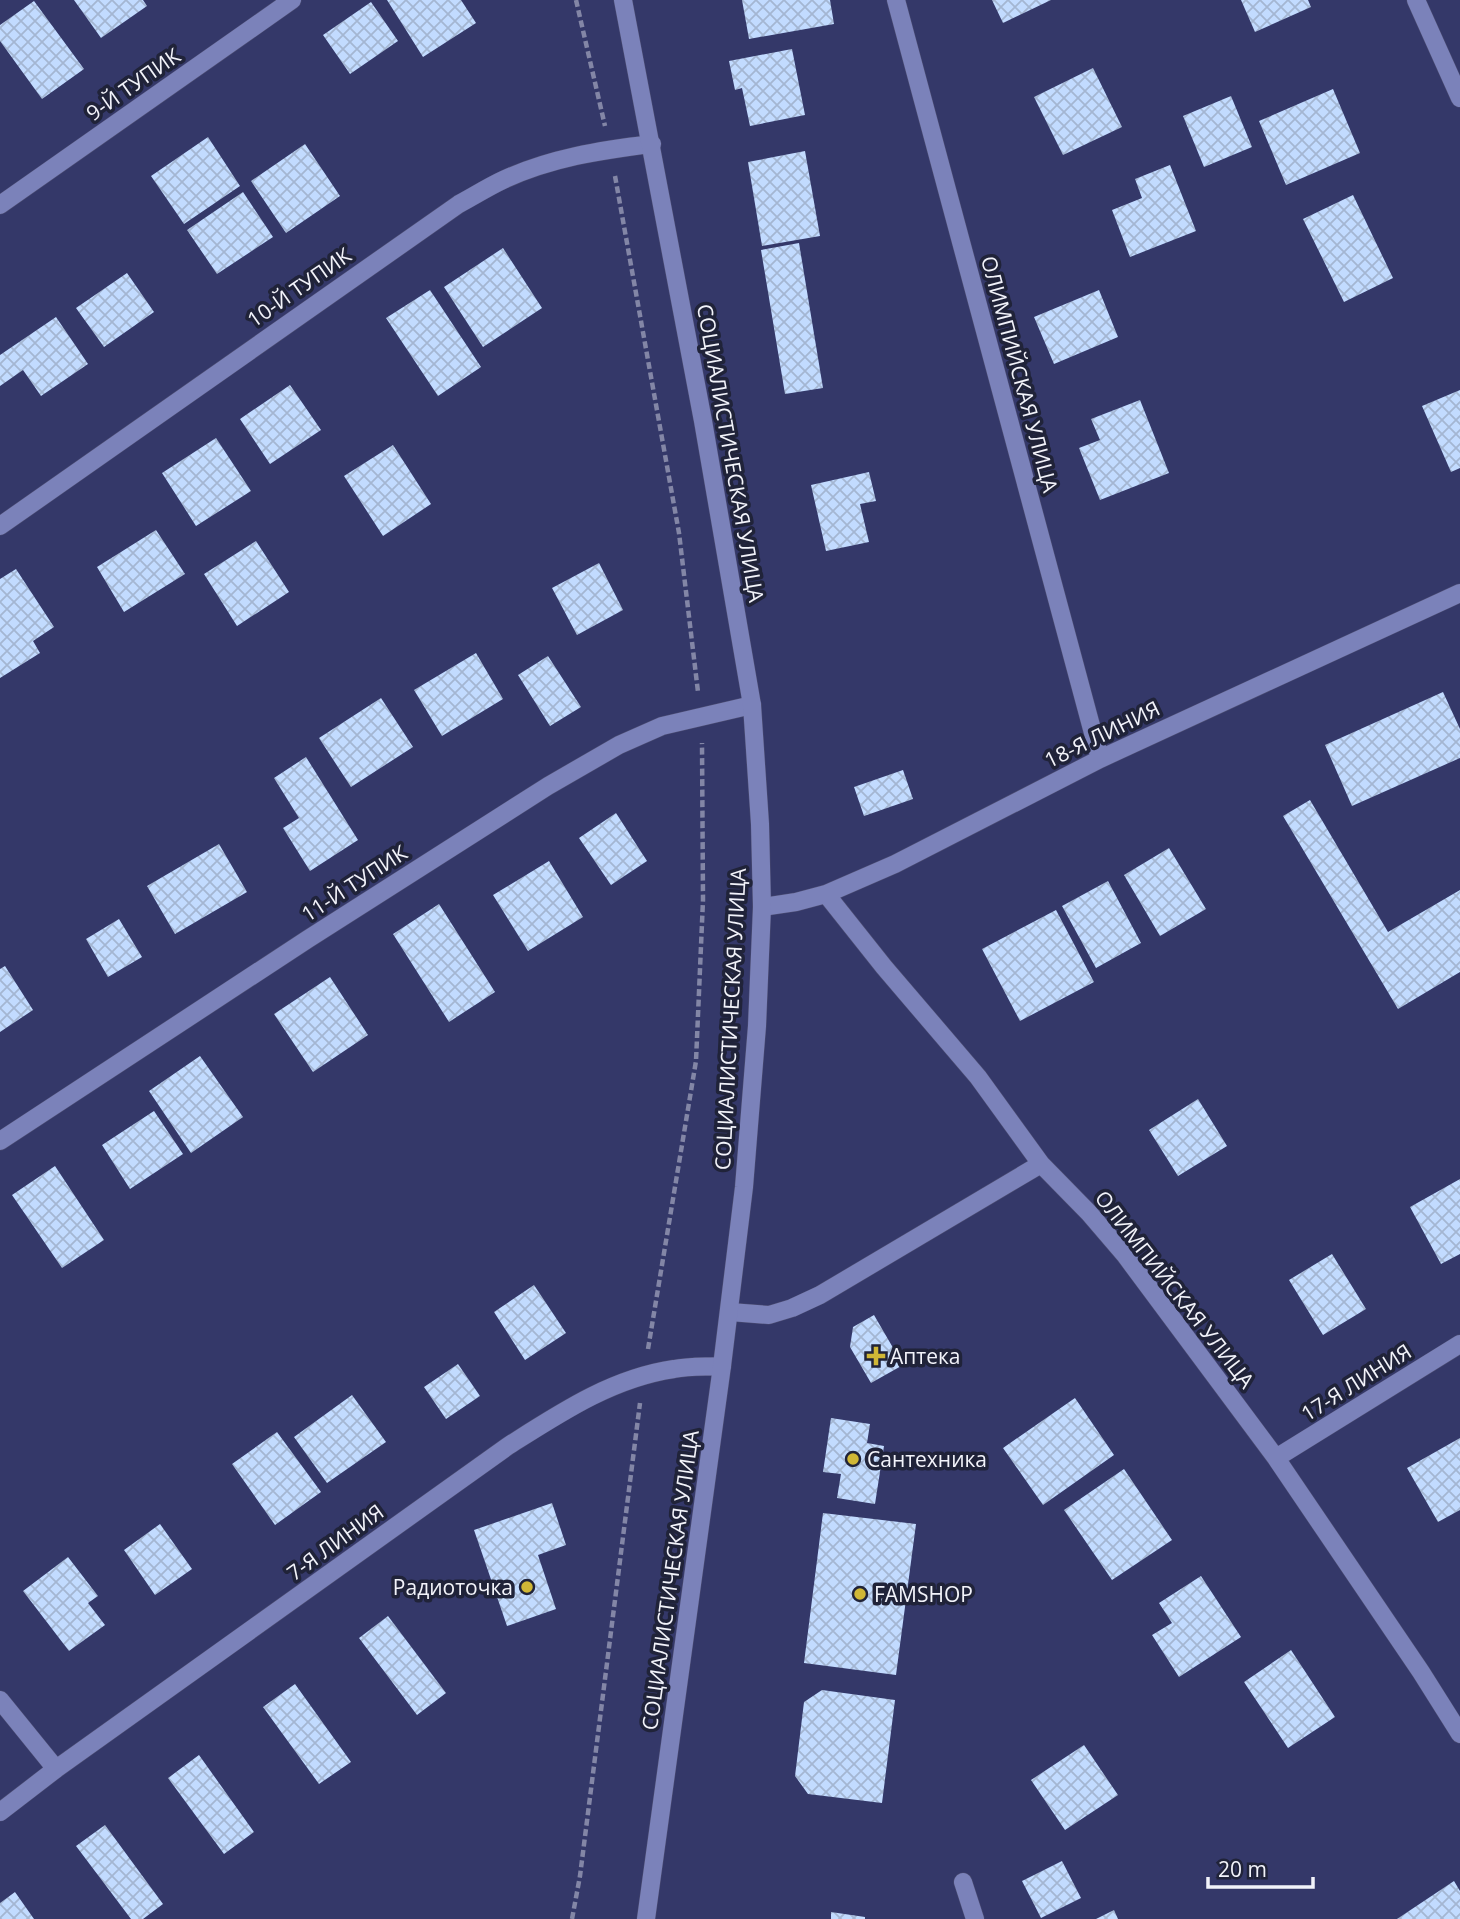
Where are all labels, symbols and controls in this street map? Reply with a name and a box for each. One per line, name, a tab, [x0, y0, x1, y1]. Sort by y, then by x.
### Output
street label: 9-Й ТУПИК	[80, 41, 186, 127]
street label: 10-Й ТУПИК	[242, 241, 357, 333]
street label: ОЛИМПИЙСКАЯ УЛИЦА	[975, 253, 1065, 496]
street label: СОЦИАЛИСТИЧЕСКАЯ УЛИЦА	[691, 302, 771, 605]
street label: 18-Я ЛИНИЯ	[1040, 694, 1164, 774]
street label: 11-Й ТУПИК	[296, 838, 412, 928]
street label: СОЦИАЛИСТИЧЕСКАЯ УЛИЦА	[708, 867, 752, 1171]
street label: ОЛИМПИЙСКАЯ УЛИЦА	[1089, 1184, 1261, 1394]
street label: 17-Я ЛИНИЯ	[1296, 1337, 1416, 1427]
place label: Аптека	[890, 1342, 961, 1370]
marker: Аптека	[868, 1348, 884, 1364]
street label: СОЦИАЛИСТИЧЕСКАЯ УЛИЦА	[635, 1428, 705, 1732]
place label: Сантехника	[867, 1445, 987, 1473]
marker: Сантехника	[845, 1451, 861, 1467]
street label: 7-Я ЛИНИЯ	[281, 1497, 389, 1587]
place label: Радиоточка	[393, 1573, 513, 1601]
marker: Радиоточка	[519, 1579, 535, 1595]
place label: FAMSHOP	[874, 1580, 973, 1608]
marker: FAMSHOP	[852, 1586, 868, 1602]
scale bar	[1208, 1846, 1313, 1890]
text: 20 m	[1218, 1855, 1267, 1883]

